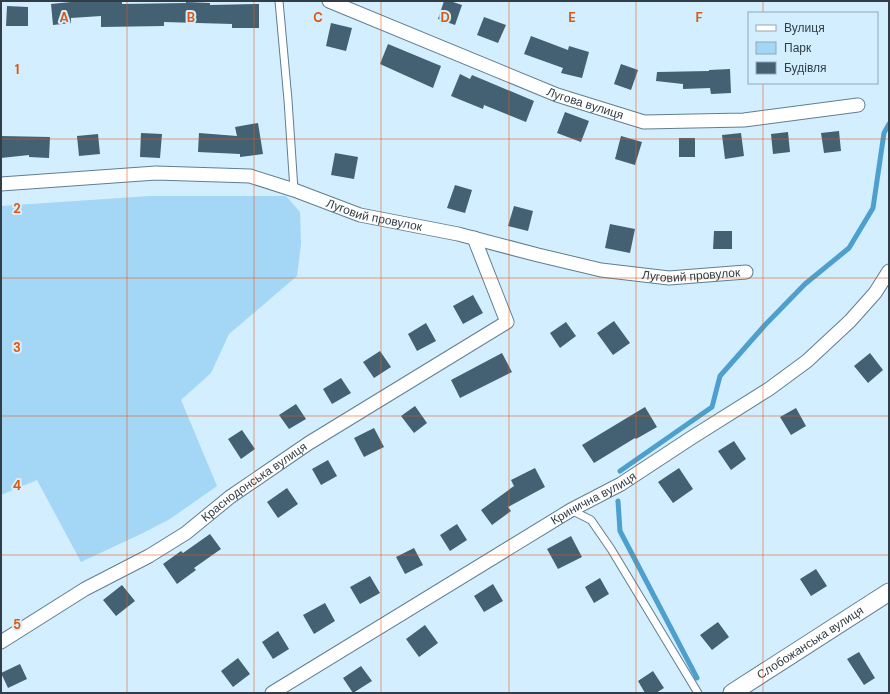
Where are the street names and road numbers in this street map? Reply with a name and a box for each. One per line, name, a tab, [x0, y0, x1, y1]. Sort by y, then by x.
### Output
street label: Лугова вулиця	[544, 84, 626, 123]
street label: Луговий провулок	[324, 195, 424, 235]
street label: Луговий провулок	[641, 264, 742, 286]
street label: Краснодонська вулиця	[198, 439, 310, 525]
street label: Кринична вулиця	[548, 468, 639, 528]
street label: Слобожанська вулиця	[754, 602, 867, 683]

